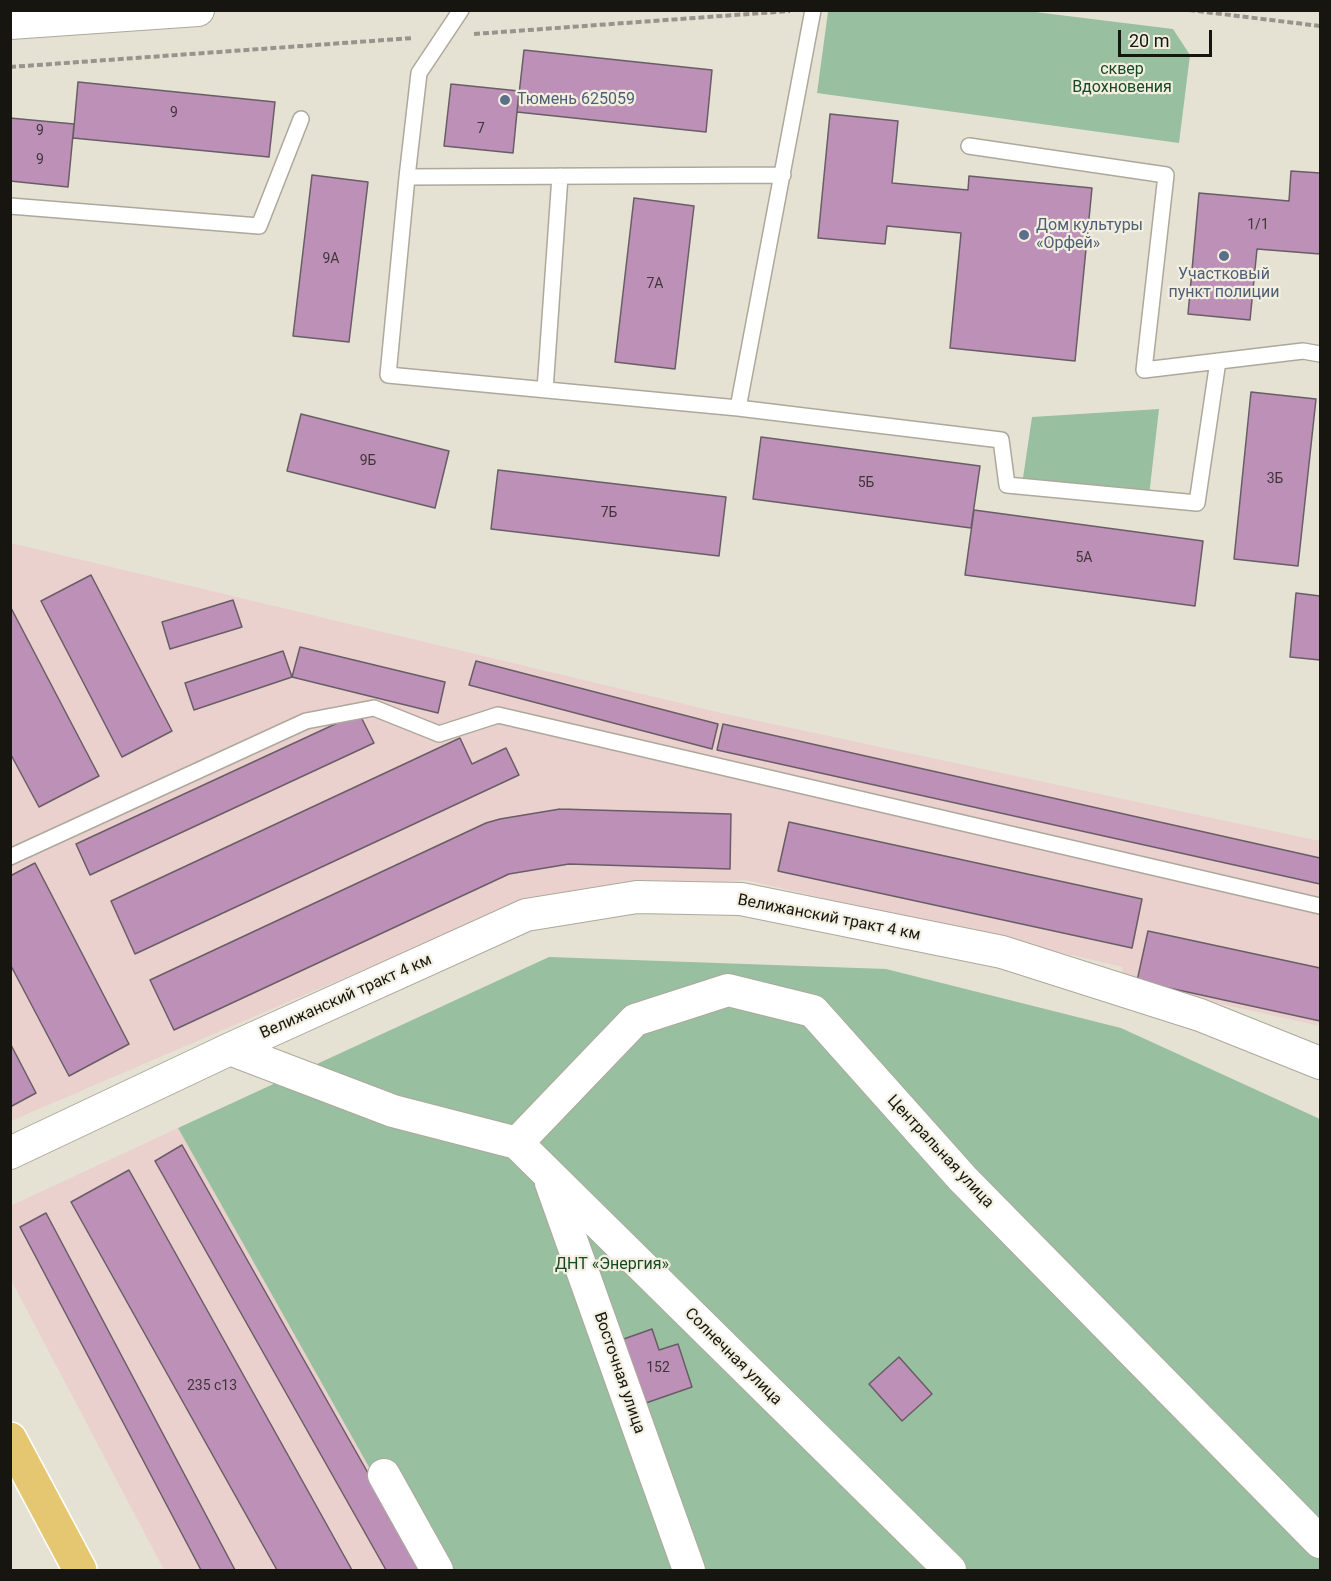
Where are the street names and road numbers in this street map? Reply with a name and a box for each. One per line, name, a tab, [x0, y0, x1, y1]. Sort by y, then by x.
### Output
street label: Велижанский тракт 4 км	[736, 891, 922, 945]
street label: Велижанский тракт 4 км	[257, 950, 435, 1044]
street label: Центральная улица	[883, 1092, 997, 1212]
street label: Солнечная улица	[680, 1304, 786, 1410]
street label: Восточная улица	[589, 1310, 649, 1436]

